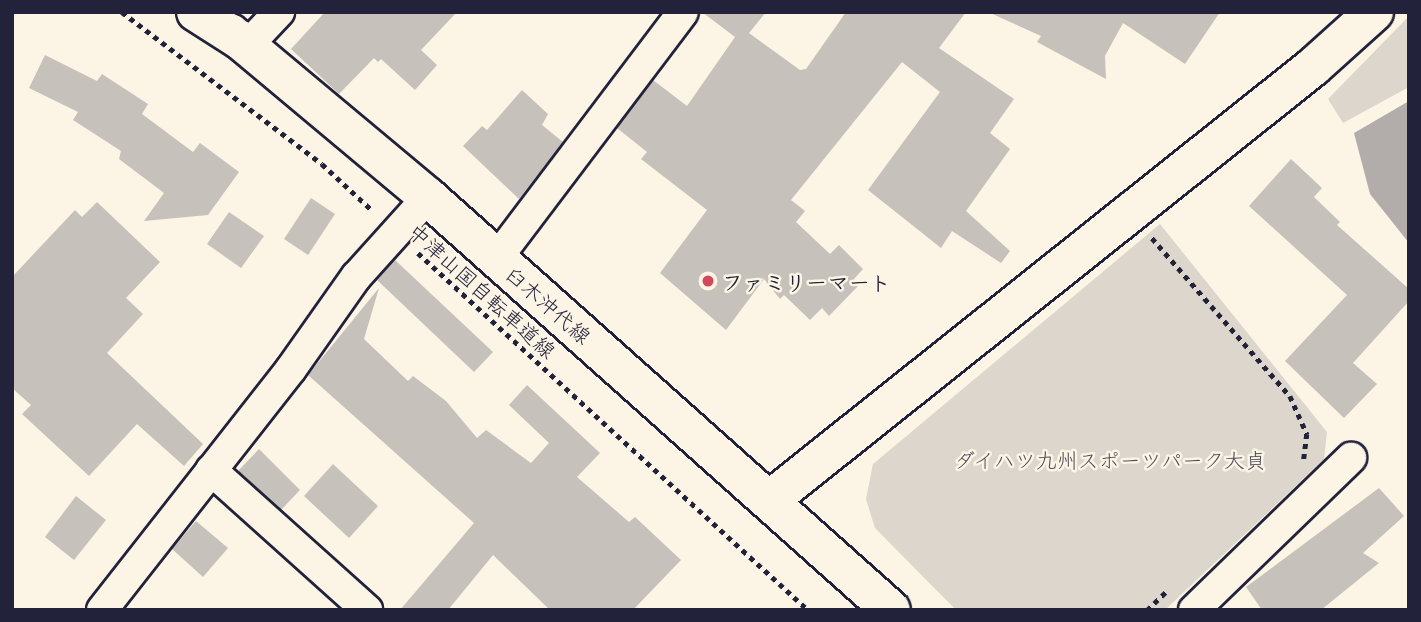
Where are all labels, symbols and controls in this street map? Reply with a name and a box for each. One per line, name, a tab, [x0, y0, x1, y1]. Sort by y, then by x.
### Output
street label: 中津山国自転車道線	[404, 217, 562, 363]
street label: 臼木沖代線	[501, 260, 597, 348]
place label: ファミリーマート	[722, 268, 890, 294]
marker: ファミリーマート	[700, 273, 716, 289]
park label: ダイハツ九州スポーツパーク大貞	[953, 446, 1267, 472]

